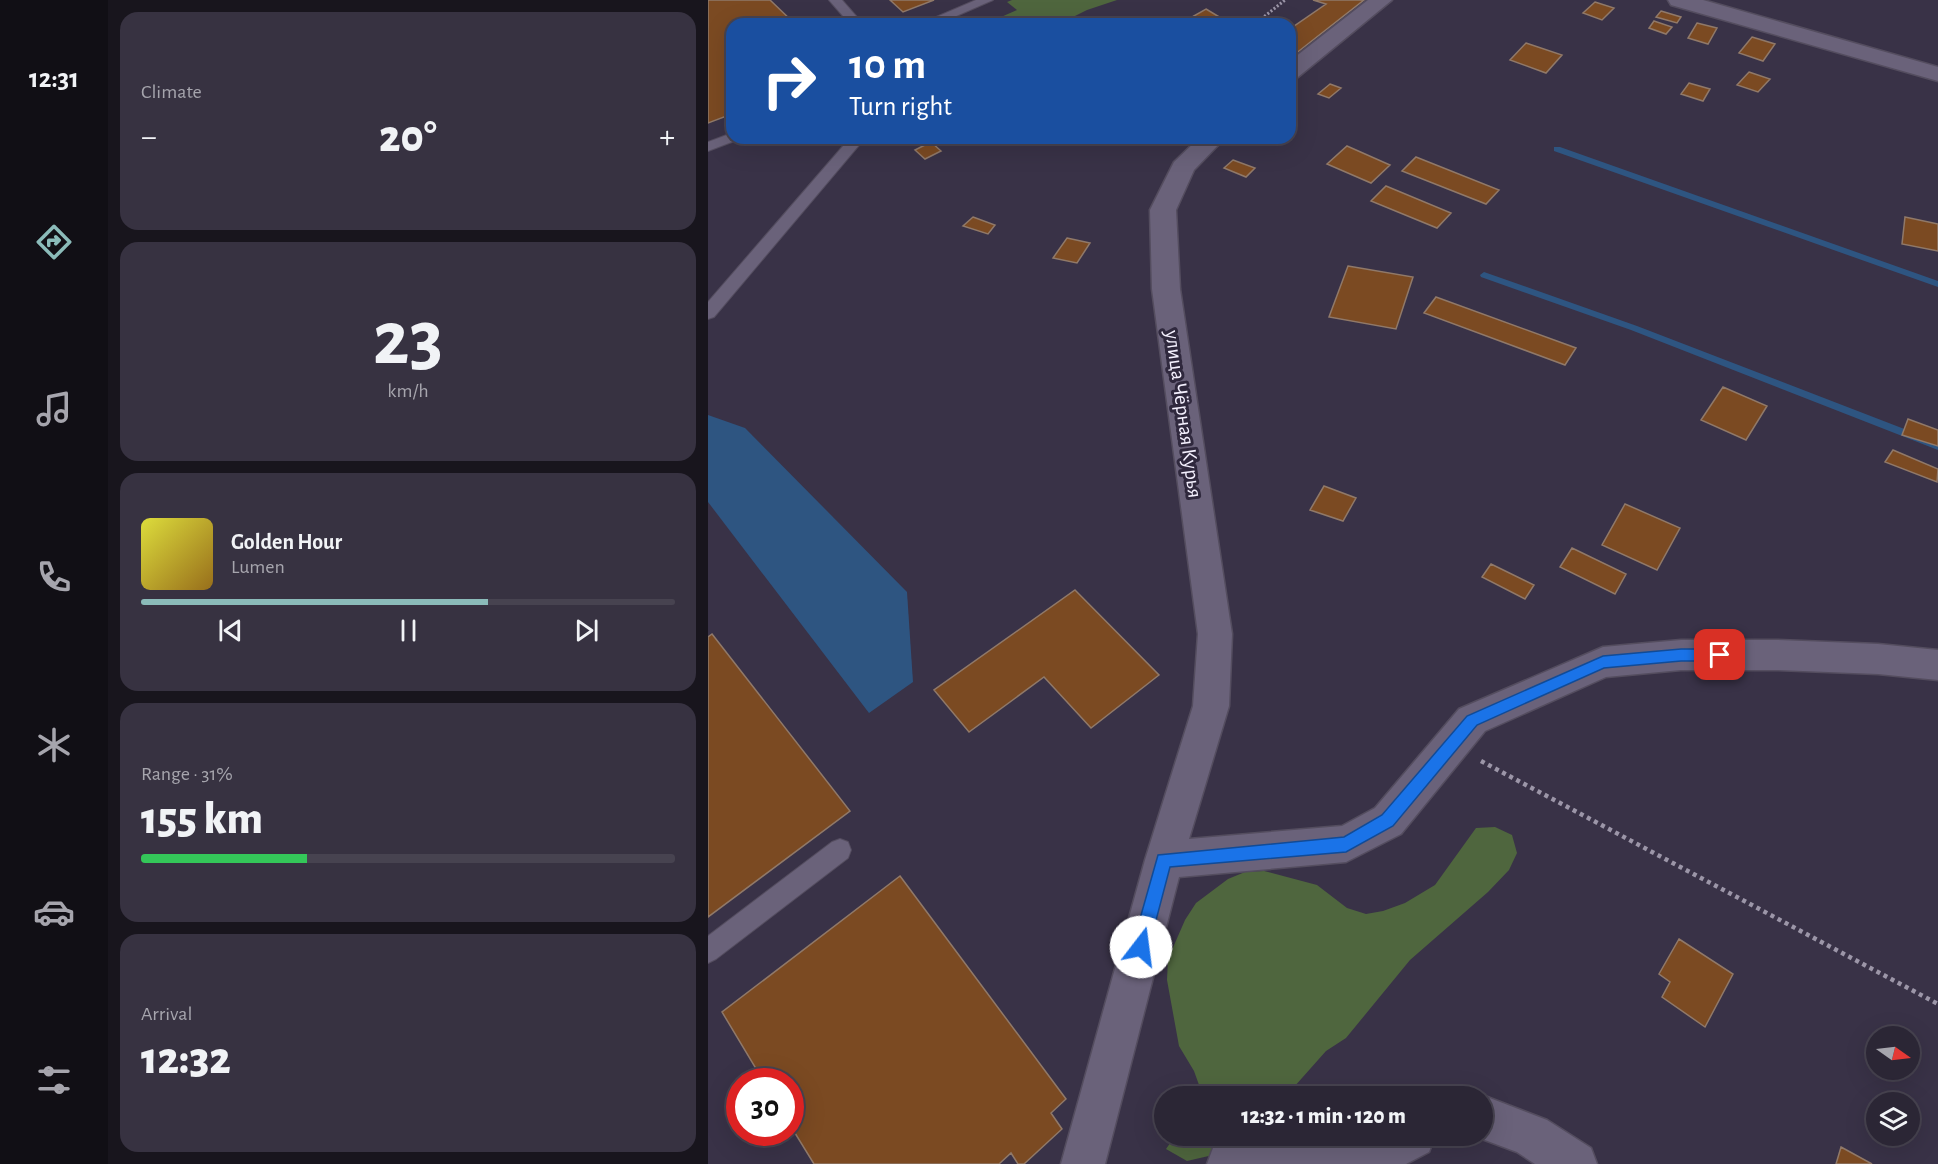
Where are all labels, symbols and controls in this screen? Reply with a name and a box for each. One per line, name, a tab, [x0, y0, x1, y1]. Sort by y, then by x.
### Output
icon: right	[750, 42, 828, 120]
text: 10 m	[849, 44, 926, 86]
text: 12:31	[29, 65, 79, 92]
text: Climate	[141, 82, 202, 102]
text: Turn right	[849, 93, 952, 120]
text: 20°	[379, 115, 437, 160]
text: −	[141, 121, 157, 154]
text: +	[659, 121, 675, 154]
icon: directions	[33, 221, 75, 263]
text: 23	[373, 301, 443, 379]
street label: улица Чёрная Курья	[1161, 328, 1206, 499]
text: km/h	[387, 381, 429, 401]
icon: music	[33, 388, 75, 430]
text: Golden Hour	[231, 531, 342, 553]
icon: phone	[33, 556, 75, 598]
text: Lumen	[231, 557, 285, 577]
icon: previous	[214, 614, 247, 647]
icon: pause	[392, 614, 425, 647]
icon: next	[570, 614, 603, 647]
pin	[1694, 629, 1745, 680]
icon: arrive	[1703, 638, 1736, 671]
icon: climate	[33, 724, 75, 766]
text: Range · 31%	[141, 764, 233, 784]
text: 155 km	[141, 797, 263, 842]
icon: car	[33, 891, 75, 933]
position arrow	[1109, 915, 1173, 979]
text: Arrival	[141, 1004, 192, 1024]
north arrow	[1866, 1026, 1920, 1080]
map controls	[1866, 1026, 1920, 1146]
text: 12:32	[141, 1037, 231, 1082]
icon: filters	[33, 1059, 75, 1101]
speed limit sign: 30	[726, 1068, 804, 1146]
button: layers	[1866, 1092, 1920, 1146]
text: 12:32 · 1 min · 120 m	[1241, 1105, 1406, 1127]

